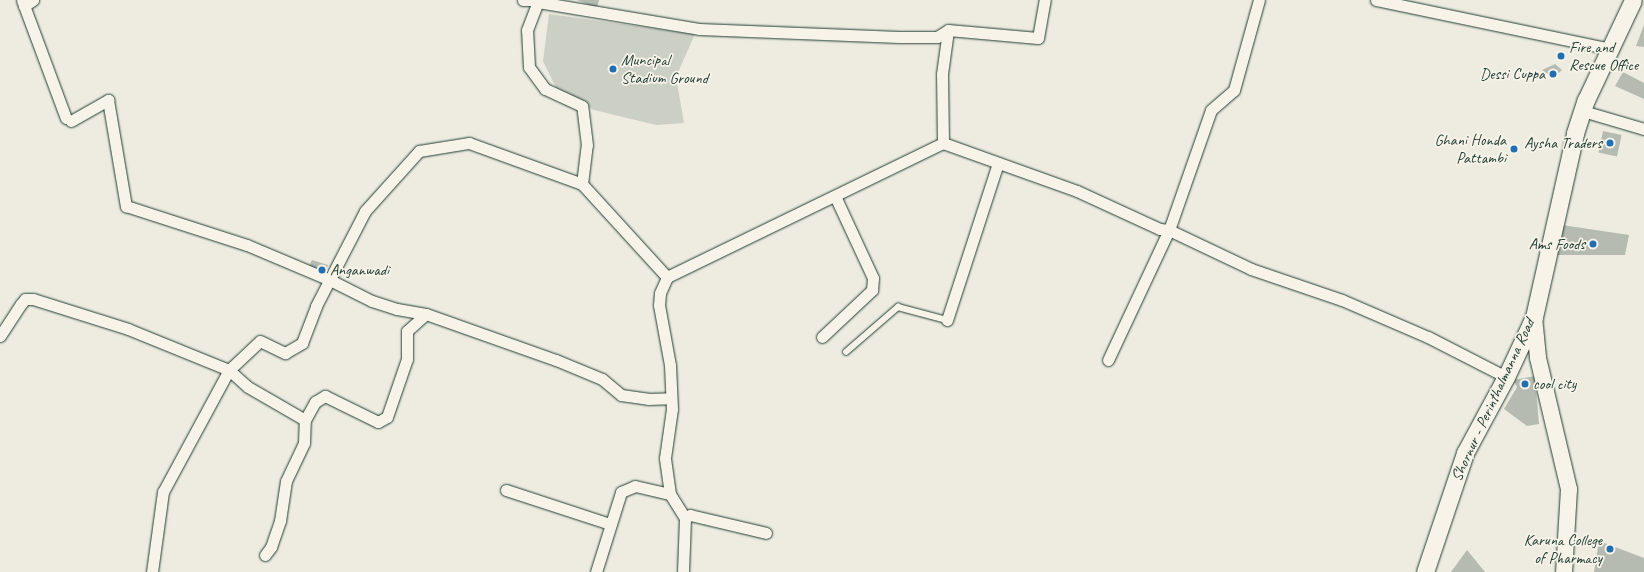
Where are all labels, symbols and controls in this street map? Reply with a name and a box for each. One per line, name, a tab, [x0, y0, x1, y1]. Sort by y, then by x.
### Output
place label: Fire and Rescue Office	[1569, 37, 1638, 75]
place label: Muncipal Stadium Ground	[621, 50, 708, 88]
marker: Fire and Rescue Office	[1556, 51, 1566, 61]
marker: Muncipal Stadium Ground	[608, 64, 618, 74]
place label: Dessi Cuppa	[1481, 64, 1545, 84]
marker: Dessi Cuppa	[1548, 69, 1558, 79]
place label: Ghani Honda Pattambi	[1435, 130, 1506, 168]
place label: Aysha Traders	[1524, 133, 1602, 153]
marker: Aysha Traders	[1605, 138, 1615, 148]
marker: Ghani Honda Pattambi	[1509, 144, 1519, 154]
place label: Ams Foods	[1529, 234, 1585, 254]
marker: Ams Foods	[1588, 239, 1598, 249]
place label: Anganwadi	[330, 260, 389, 280]
marker: Anganwadi	[317, 265, 327, 275]
street label: Shornur - Perinthalmanna Road	[1447, 316, 1539, 484]
place label: cool city	[1533, 374, 1576, 394]
marker: cool city	[1520, 379, 1530, 389]
place label: Karuna College of Pharmacy	[1524, 530, 1602, 568]
marker: Karuna College of Pharmacy	[1605, 544, 1615, 554]

